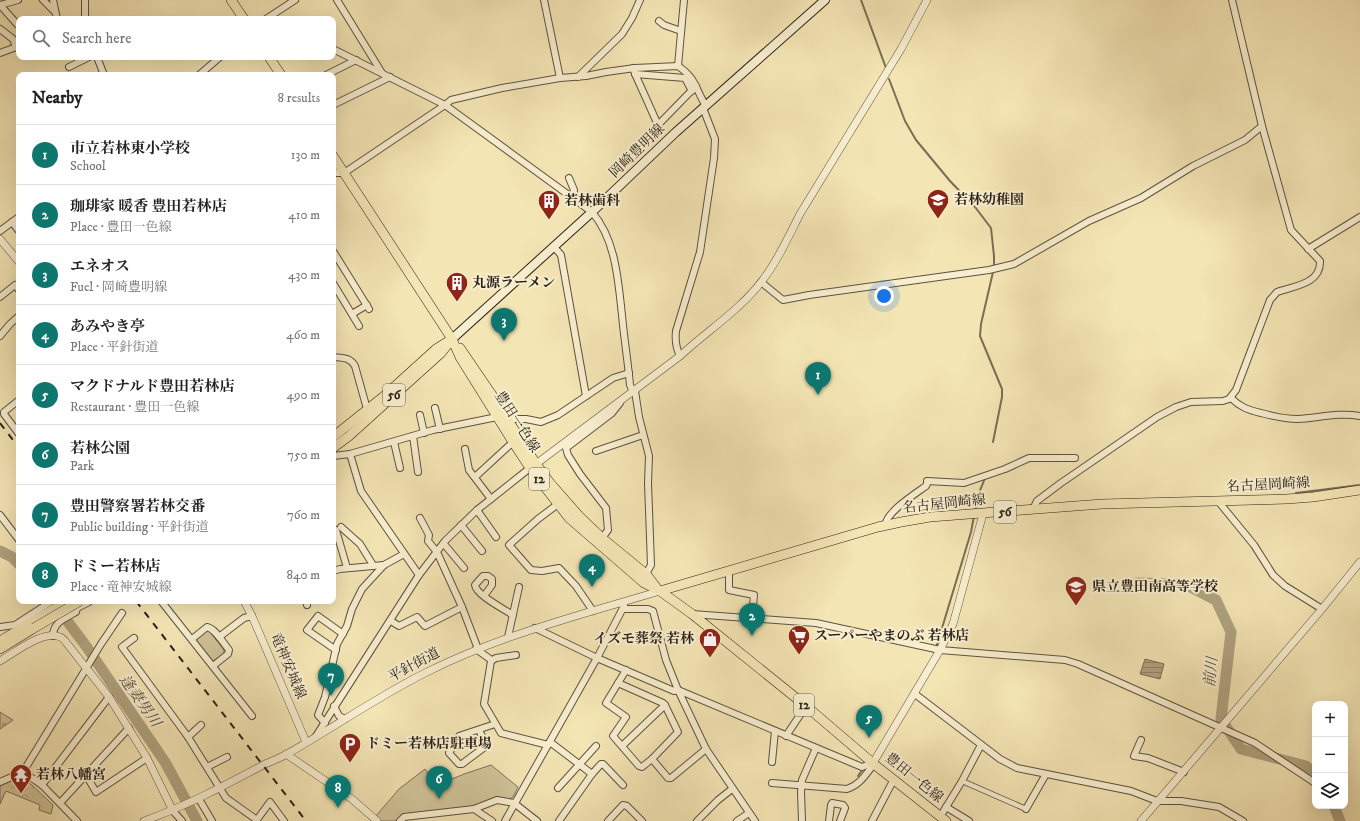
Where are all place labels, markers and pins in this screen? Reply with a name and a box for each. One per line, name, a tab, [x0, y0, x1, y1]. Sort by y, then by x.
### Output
school or university icon: 若林幼稚園	[925, 187, 951, 220]
building icon: 若林歯科	[536, 188, 562, 221]
place label: 若林幼稚園	[954, 191, 1024, 209]
place label: 若林歯科	[564, 192, 621, 210]
building icon: 丸源ラーメン	[444, 270, 470, 303]
place label: 丸源ラーメン	[472, 274, 555, 292]
pin: 3	[491, 308, 517, 341]
pin: 1	[805, 362, 831, 395]
pin: 4	[579, 554, 605, 587]
school or university icon: 県立豊田南高等学校	[1063, 574, 1089, 607]
place label: 県立豊田南高等学校	[1092, 578, 1218, 596]
pin: 2	[739, 603, 765, 636]
supermarket icon: スーパーやまのぶ 若林店	[786, 623, 812, 656]
shop icon: イズモ葬祭 若林	[697, 626, 723, 659]
place label: スーパーやまのぶ 若林店	[814, 627, 970, 645]
place label: イズモ葬祭 若林	[593, 630, 694, 648]
pin: 7	[318, 663, 344, 696]
pin: 5	[856, 705, 882, 738]
parking icon: ドミー若林店駐車場	[337, 731, 363, 764]
place label: ドミー若林店駐車場	[366, 735, 492, 753]
temple icon: 若林八幡宮	[8, 762, 34, 795]
place label: 若林八幡宮	[36, 766, 106, 784]
pin: 6	[426, 766, 452, 799]
pin: 8	[325, 775, 351, 808]

